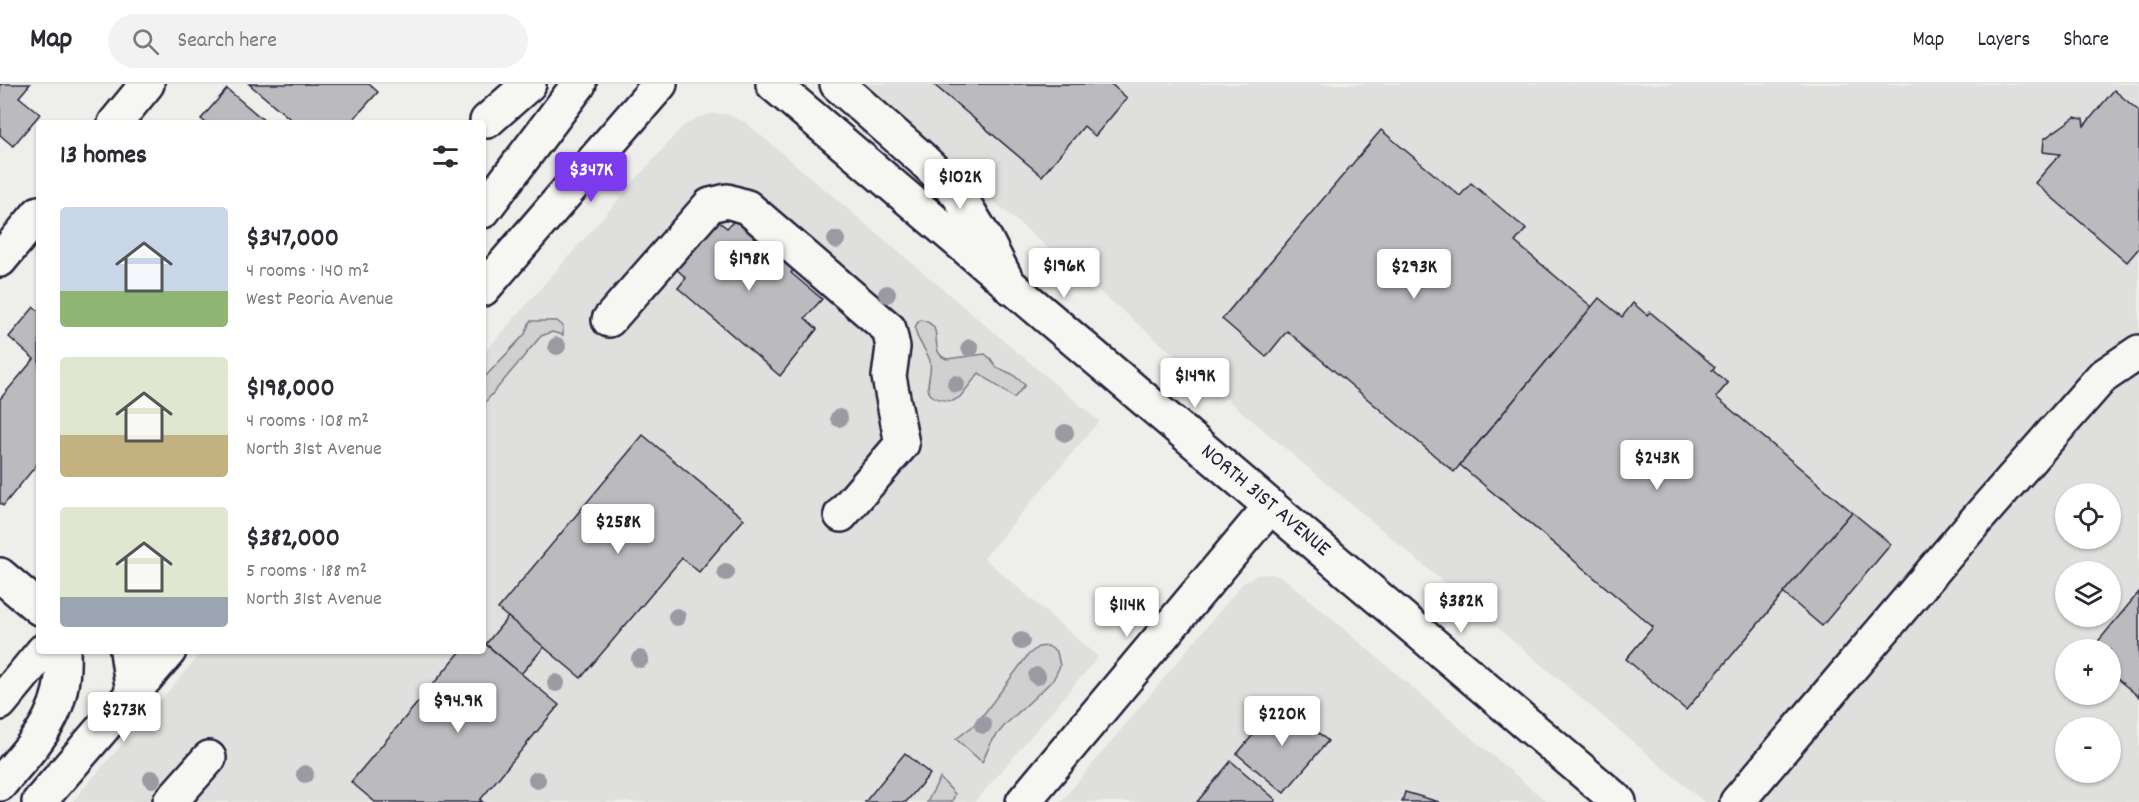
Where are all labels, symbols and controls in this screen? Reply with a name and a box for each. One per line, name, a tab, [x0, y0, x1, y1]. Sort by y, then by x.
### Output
search box	[108, 14, 528, 68]
text: Map	[30, 21, 72, 61]
icon: search	[129, 25, 162, 58]
text: Search here	[177, 26, 277, 57]
text: Map	[1913, 26, 1944, 56]
text: Layers	[1977, 26, 2030, 56]
text: Share	[2063, 26, 2109, 56]
text: 13 homes	[60, 138, 147, 175]
icon: filters	[429, 140, 462, 173]
pin: $347K	[549, 152, 633, 203]
text: $347K	[569, 157, 613, 185]
pin: $102K	[918, 159, 1002, 210]
text: $102K	[938, 164, 982, 192]
text: $347,000	[246, 221, 339, 258]
icon: home	[108, 231, 180, 303]
pin: $198K	[707, 241, 791, 292]
text: $198K	[729, 246, 769, 274]
pin: $196K	[1022, 248, 1106, 299]
pin: $293K	[1372, 249, 1456, 300]
text: $196K	[1043, 253, 1085, 281]
text: $293K	[1391, 254, 1437, 282]
text: 4 rooms · 140 m²	[246, 258, 369, 286]
text: West Peoria Avenue	[246, 286, 393, 314]
pin: $149K	[1153, 358, 1237, 409]
text: $149K	[1174, 363, 1216, 391]
text: $198,000	[246, 371, 335, 408]
icon: home	[108, 381, 180, 453]
text: 4 rooms · 108 m²	[246, 408, 369, 436]
text: North 31st Avenue	[246, 436, 382, 464]
street label: NORTH 31ST AVENUE	[1193, 437, 1337, 565]
pin: $243K	[1615, 440, 1699, 491]
text: $243K	[1634, 445, 1680, 473]
map controls	[2055, 483, 2121, 783]
button: locate	[2055, 483, 2121, 549]
pin: $258K	[576, 504, 660, 555]
text: $258K	[595, 509, 641, 537]
text: $382,000	[246, 521, 340, 558]
icon: home	[108, 531, 180, 603]
text: 5 rooms · 188 m²	[246, 558, 367, 586]
button: layers	[2055, 561, 2121, 627]
pin: $382K	[1419, 583, 1503, 634]
text: North 31st Avenue	[246, 586, 382, 614]
pin: $114K	[1085, 587, 1169, 638]
text: $382K	[1438, 588, 1484, 616]
text: $114K	[1109, 592, 1145, 620]
button: +	[2055, 639, 2121, 705]
pin: $94.9K	[409, 683, 507, 734]
text: $94.9K	[433, 688, 483, 716]
pin: $273K	[82, 692, 166, 743]
pin: $220K	[1240, 696, 1324, 747]
text: $273K	[102, 697, 146, 725]
text: $220K	[1258, 701, 1306, 729]
button: −	[2055, 717, 2121, 783]

